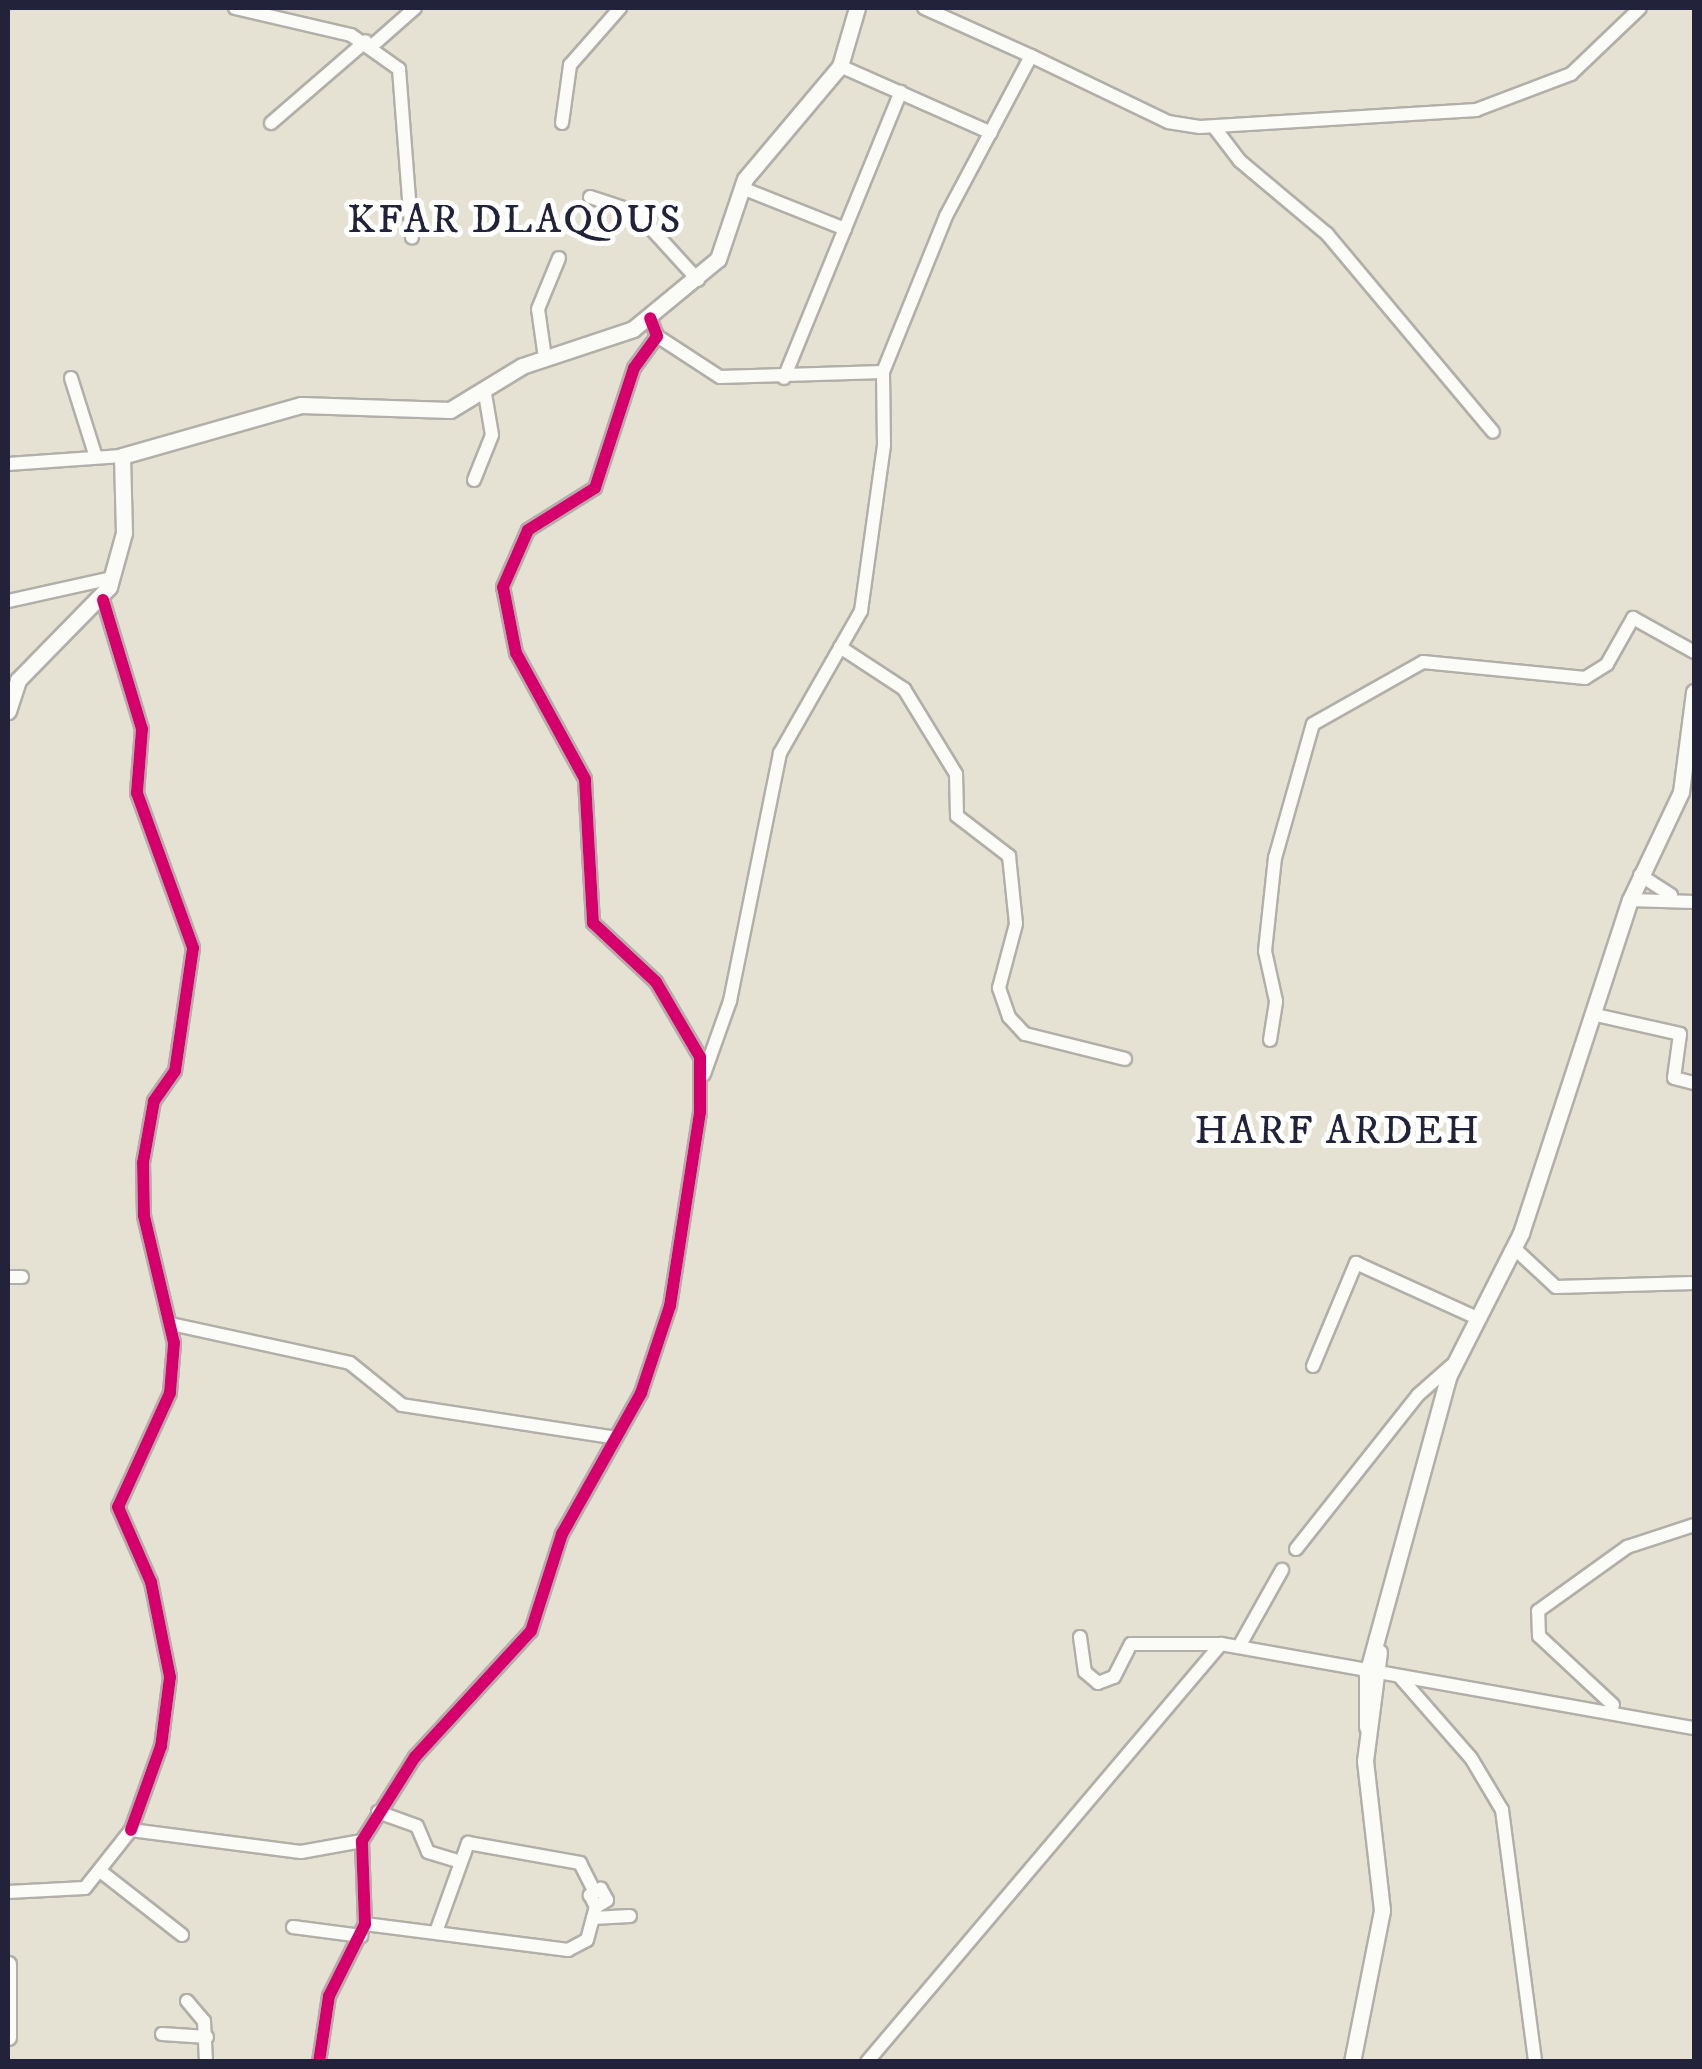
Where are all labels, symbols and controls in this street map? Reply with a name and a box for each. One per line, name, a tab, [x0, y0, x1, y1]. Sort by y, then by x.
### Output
district label: KFAR DLAQOUS	[347, 197, 683, 245]
district label: HARF ARDEH	[1194, 1108, 1482, 1156]

